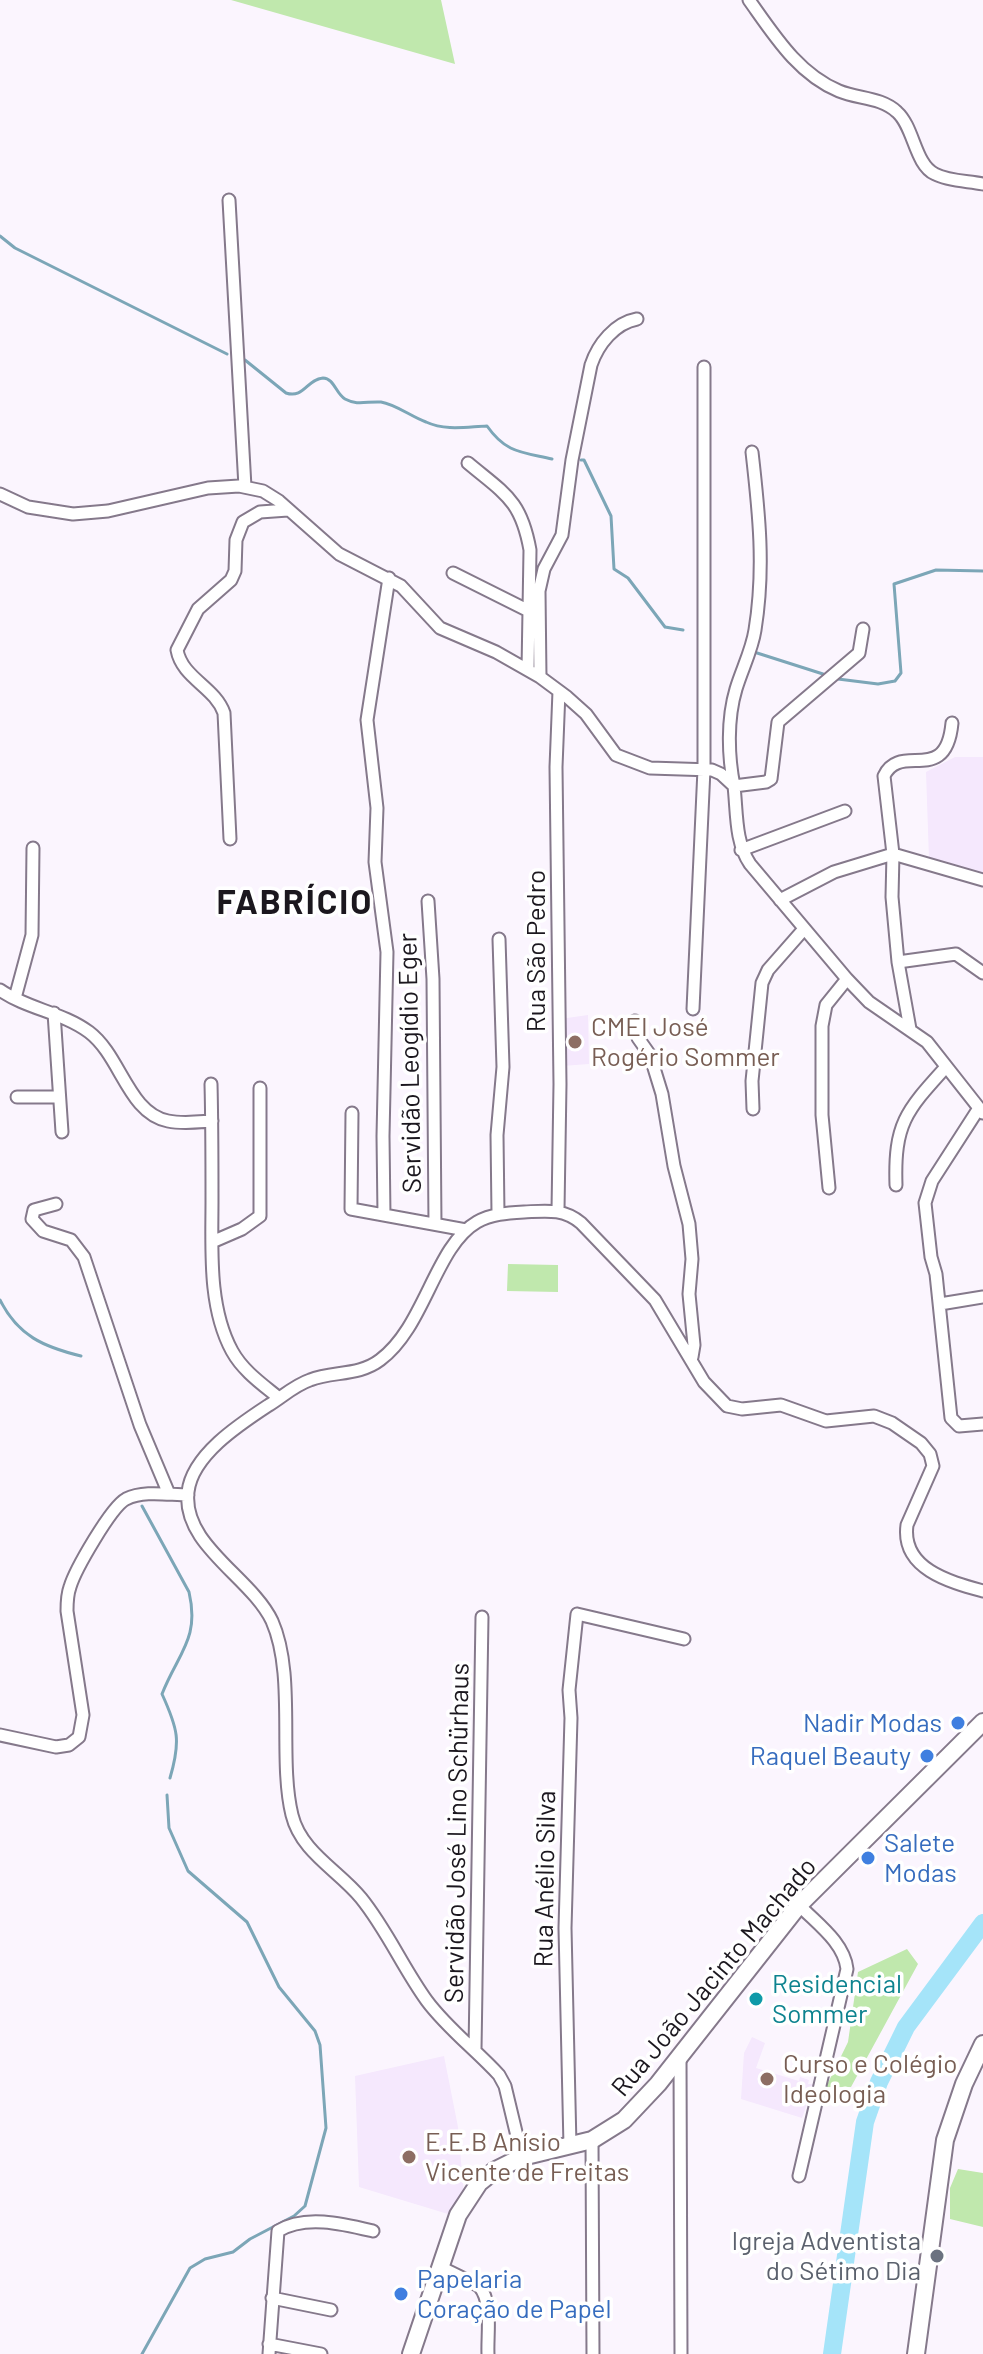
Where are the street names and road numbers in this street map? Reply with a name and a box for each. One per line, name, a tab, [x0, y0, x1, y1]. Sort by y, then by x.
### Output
street label: Rua São Pedro	[520, 870, 552, 1032]
street label: Servidão Leogídio Eger	[392, 933, 428, 1193]
street label: Servidão José Lino Schürhaus	[438, 1663, 476, 2003]
street label: Rua Anélio Silva	[528, 1790, 562, 1968]
street label: Rua João Jacinto Machado	[605, 1851, 823, 2103]

